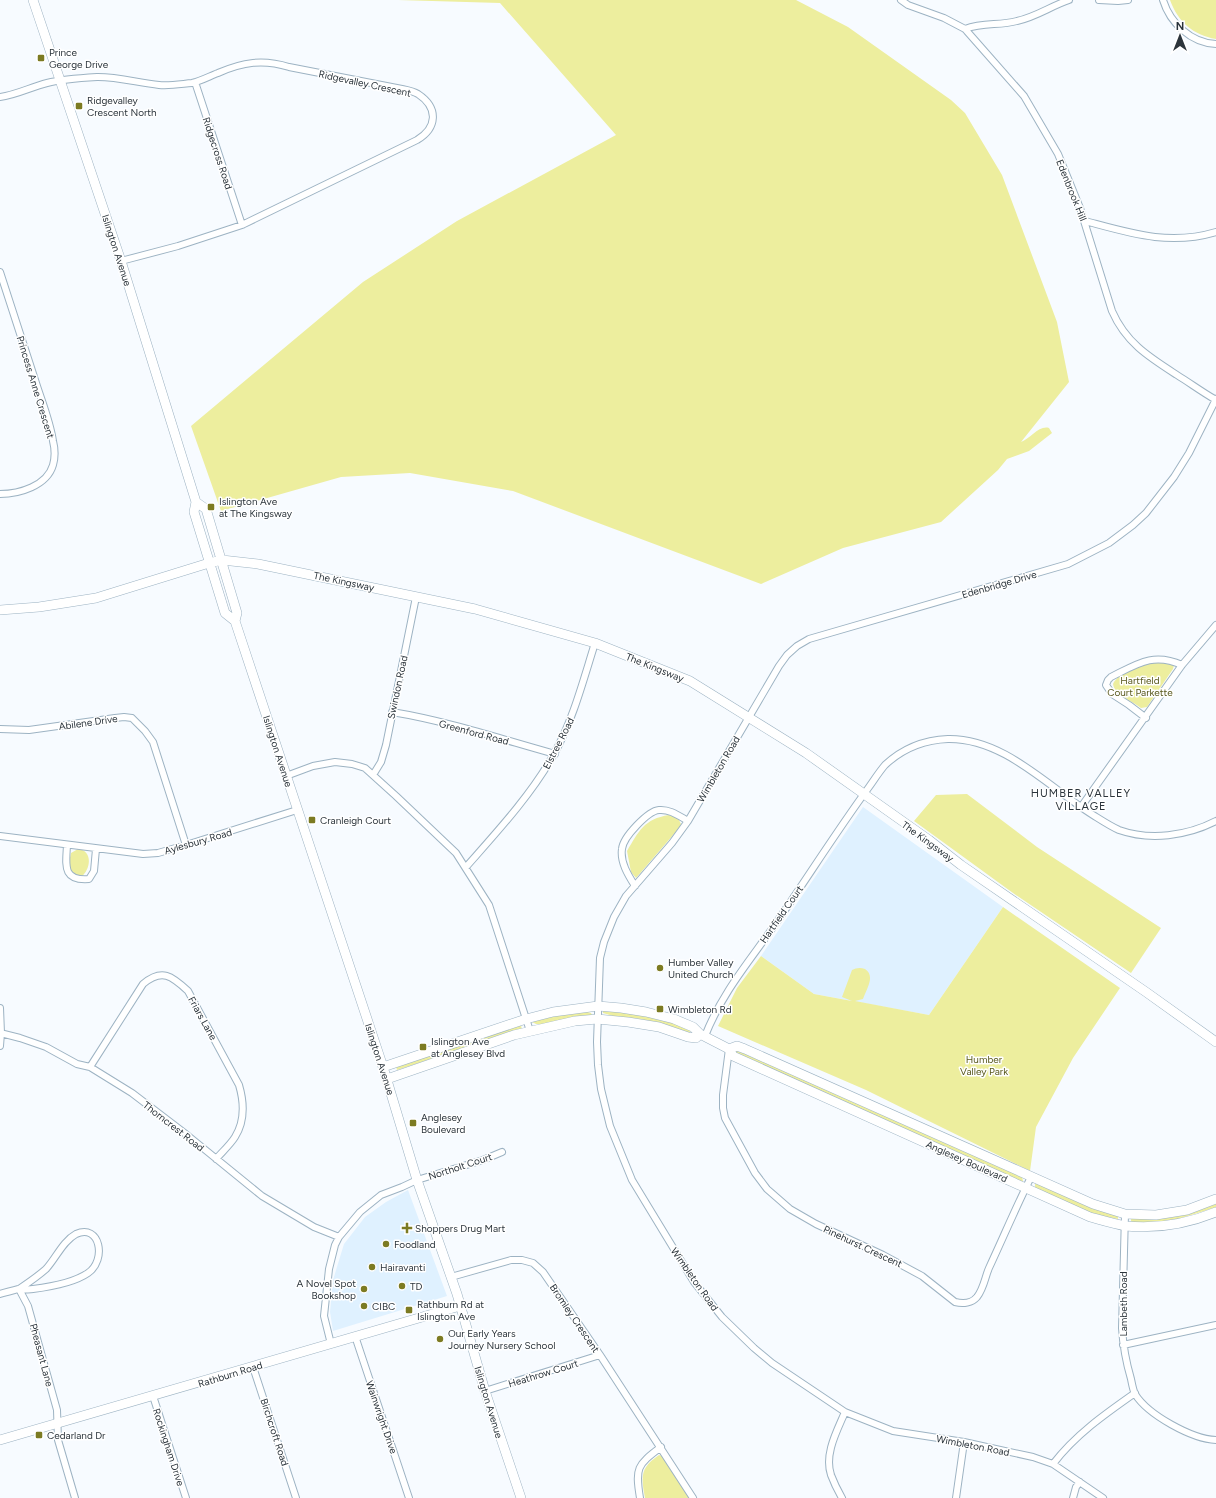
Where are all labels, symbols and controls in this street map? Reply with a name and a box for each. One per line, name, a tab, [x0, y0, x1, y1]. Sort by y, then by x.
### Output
north arrow	[1160, 16, 1200, 56]
text: N	[1176, 20, 1184, 33]
place label: Prince George Drive	[49, 46, 109, 71]
marker: Prince George Drive	[36, 53, 46, 63]
street label: Ridgevalley Crescent	[317, 67, 413, 100]
place label: Ridgevalley Crescent North	[87, 94, 157, 119]
marker: Ridgevalley Crescent North	[74, 101, 84, 111]
street label: Ridgecross Road	[200, 115, 235, 191]
street label: Edenbrook Hill	[1053, 158, 1090, 223]
street label: Islington Avenue	[99, 213, 134, 288]
street label: Princess Anne Crescent	[14, 334, 57, 440]
place label: Islington Ave at The Kingsway	[219, 495, 293, 520]
marker: Islington Ave at The Kingsway	[206, 502, 216, 512]
street label: Edenbridge Drive	[960, 567, 1039, 601]
street label: The Kingsway	[312, 569, 376, 594]
street label: The Kingsway	[624, 650, 686, 685]
street label: Swindon Road	[384, 654, 411, 720]
park label: Hartfield Court Parkette	[1107, 674, 1173, 699]
street label: Abilene Drive	[58, 712, 119, 733]
street label: Islington Avenue	[260, 714, 295, 789]
street label: Elstree Road	[540, 715, 577, 771]
street label: Greenford Road	[438, 717, 510, 748]
street label: Wimbleton Road	[694, 734, 743, 805]
district label: HUMBER VALLEY VILLAGE	[1031, 787, 1131, 813]
place label: Cranleigh Court	[320, 814, 391, 827]
marker: Cranleigh Court	[307, 815, 317, 825]
street label: The Kingsway	[899, 818, 957, 865]
street label: Aylesbury Road	[163, 826, 234, 857]
street label: Hartfield Court	[757, 883, 806, 946]
place label: Humber Valley United Church	[668, 956, 734, 981]
marker: Humber Valley United Church	[655, 963, 665, 973]
street label: Friars Lane	[185, 994, 220, 1043]
place label: Wimbleton Rd	[668, 1003, 732, 1016]
marker: Wimbleton Rd	[655, 1004, 665, 1014]
street label: Islington Avenue	[362, 1022, 397, 1097]
place label: Islington Ave at Anglesey Blvd	[431, 1035, 505, 1060]
marker: Islington Ave at Anglesey Blvd	[418, 1042, 428, 1052]
park label: Humber Valley Park	[960, 1053, 1008, 1078]
street label: Thorncrest Road	[141, 1098, 207, 1154]
place label: Anglesey Boulevard	[421, 1111, 466, 1136]
marker: Anglesey Boulevard	[408, 1118, 418, 1128]
street label: Anglesey Boulevard	[924, 1138, 1010, 1185]
street label: Northolt Court	[427, 1150, 494, 1183]
place label: Shoppers Drug Mart	[415, 1222, 505, 1235]
street label: Pinehurst Crescent	[821, 1222, 904, 1271]
marker: Shoppers Drug Mart	[402, 1223, 412, 1233]
place label: Foodland	[394, 1238, 436, 1251]
marker: Foodland	[381, 1239, 391, 1249]
street label: Wimbleton Road	[668, 1245, 721, 1314]
place label: Hairavanti	[380, 1261, 425, 1274]
marker: Hairavanti	[367, 1262, 377, 1272]
street label: Lambeth Road	[1117, 1271, 1130, 1336]
place label: A Novel Spot Bookshop	[297, 1277, 356, 1302]
place label: TD	[410, 1280, 423, 1293]
marker: TD	[397, 1281, 407, 1291]
street label: Bromley Crescent	[547, 1281, 602, 1355]
marker: A Novel Spot Bookshop	[359, 1284, 369, 1294]
place label: Rathburn Rd at Islington Ave	[417, 1298, 484, 1323]
place label: CIBC	[372, 1300, 395, 1313]
marker: CIBC	[359, 1301, 369, 1311]
marker: Rathburn Rd at Islington Ave	[404, 1305, 414, 1315]
street label: Pheasant Lane	[27, 1322, 56, 1389]
place label: Our Early Years Journey Nursery School	[448, 1327, 555, 1352]
marker: Our Early Years Journey Nursery School	[435, 1334, 445, 1344]
street label: Heathrow Court	[507, 1357, 580, 1390]
street label: Rathburn Road	[196, 1358, 264, 1390]
street label: Islington Avenue	[471, 1364, 506, 1440]
street label: Wainwright Drive	[363, 1379, 400, 1456]
street label: Birchcroft Road	[257, 1397, 292, 1468]
street label: Rockingham Drive	[150, 1407, 187, 1488]
place label: Cedarland Dr	[47, 1429, 106, 1442]
marker: Cedarland Dr	[34, 1430, 44, 1440]
street label: Wimbleton Road	[935, 1432, 1011, 1459]

